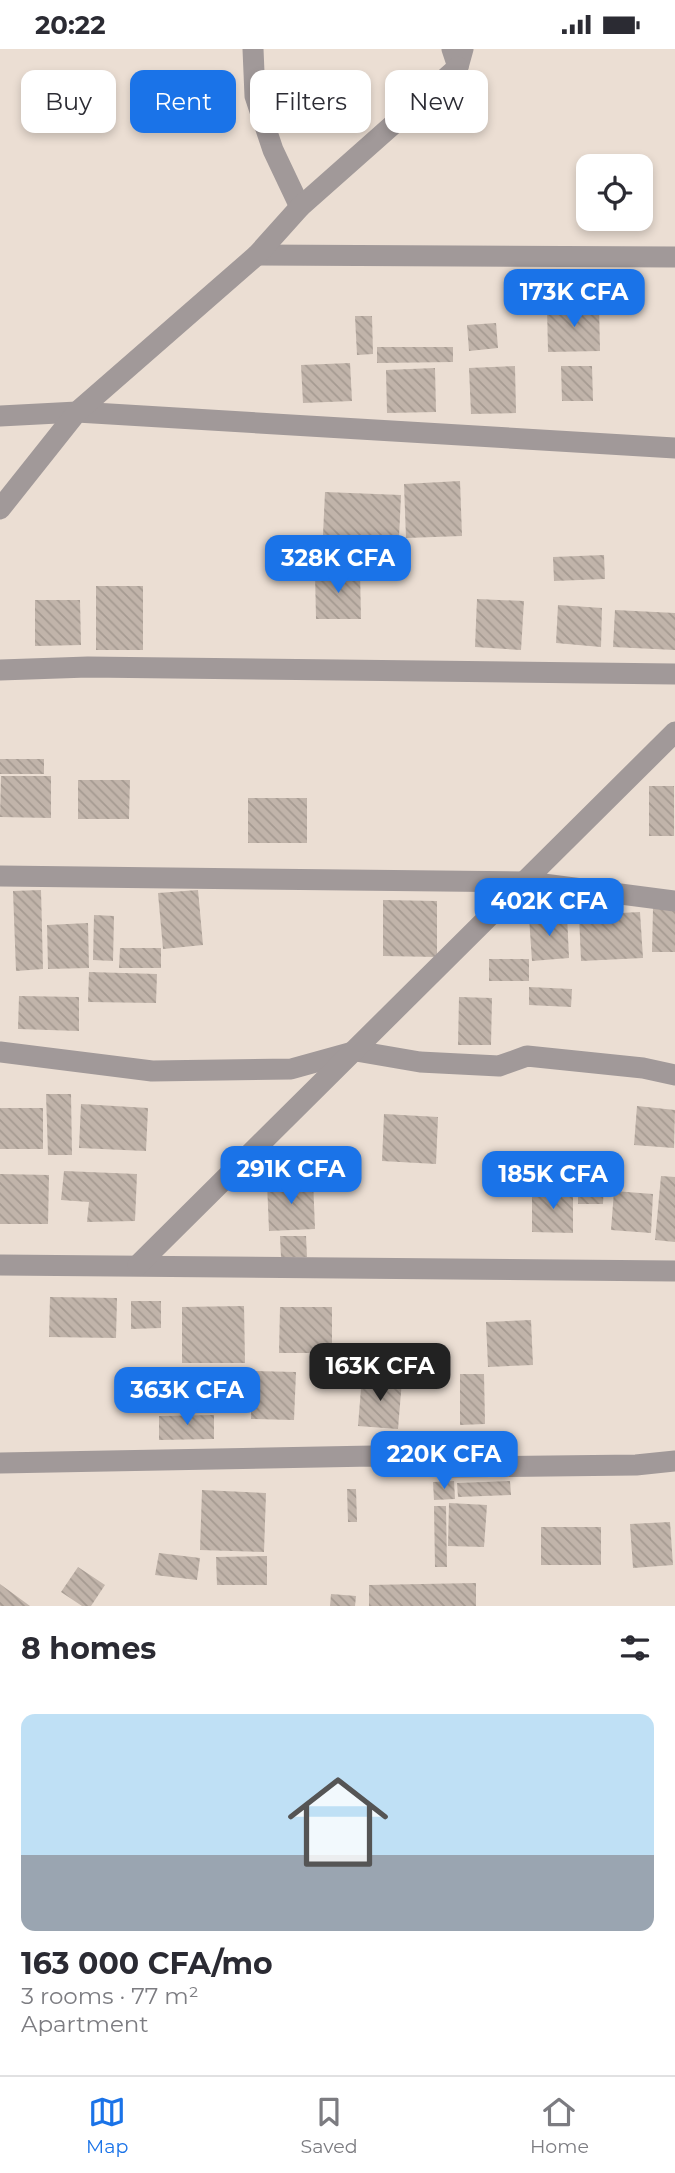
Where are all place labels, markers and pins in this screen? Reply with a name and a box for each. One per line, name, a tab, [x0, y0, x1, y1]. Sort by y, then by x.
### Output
pin: 173K CFA	[502, 269, 646, 329]
pin: 328K CFA	[266, 535, 410, 595]
pin: 402K CFA	[477, 879, 621, 938]
pin: 291K CFA	[219, 1147, 363, 1206]
pin: 185K CFA	[481, 1151, 625, 1211]
pin: 163K CFA	[308, 1343, 452, 1403]
pin: 363K CFA	[115, 1367, 259, 1427]
pin: 220K CFA	[372, 1431, 516, 1491]

